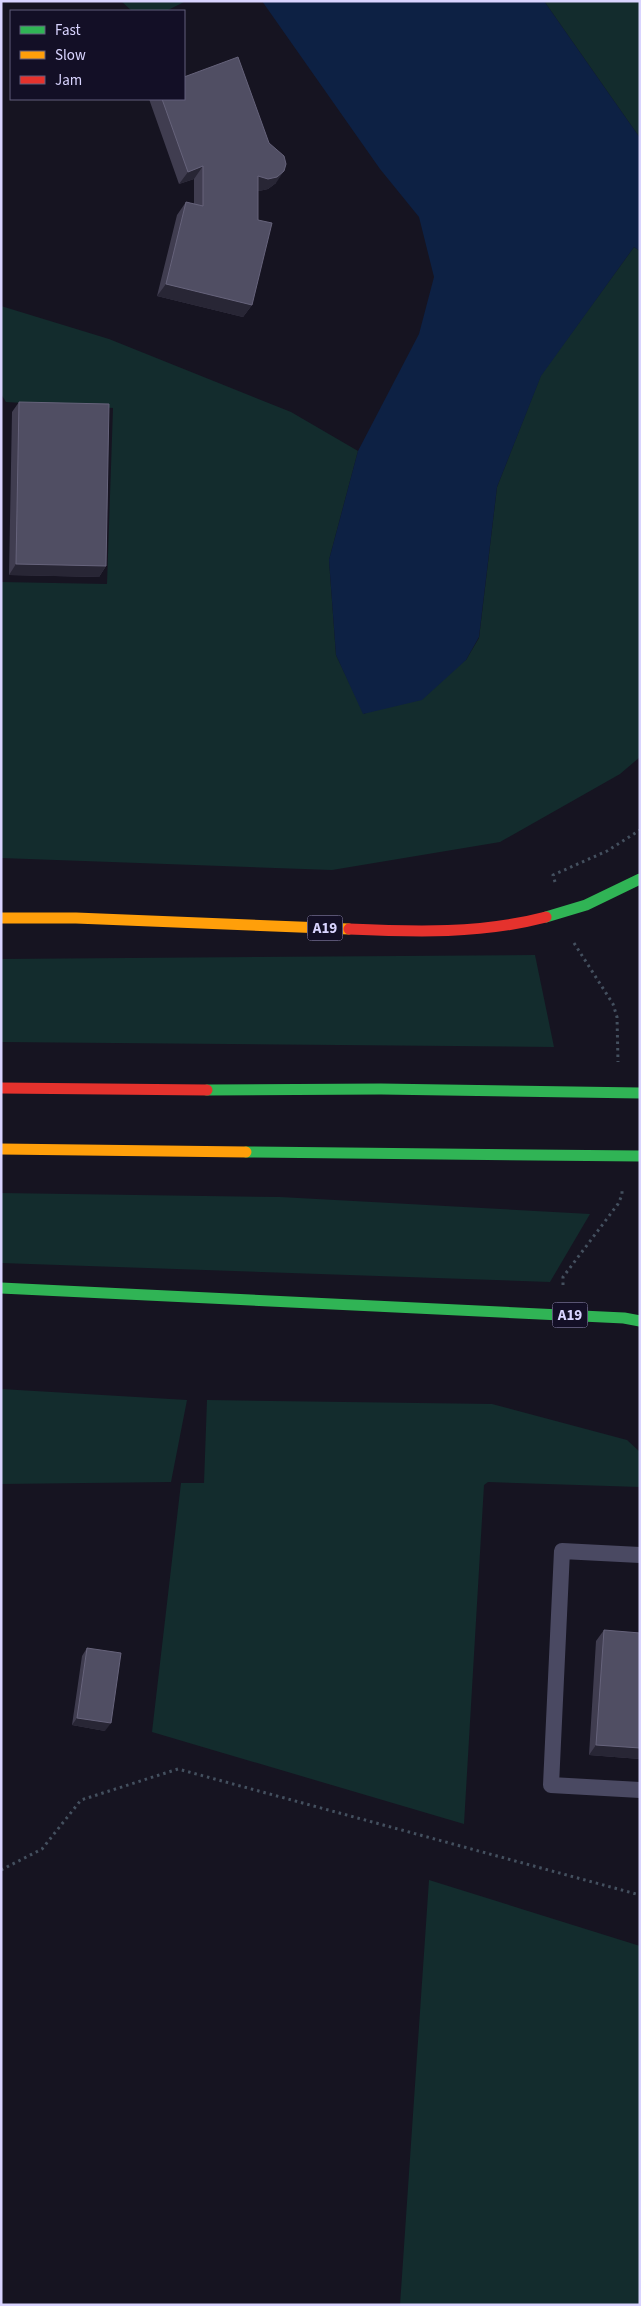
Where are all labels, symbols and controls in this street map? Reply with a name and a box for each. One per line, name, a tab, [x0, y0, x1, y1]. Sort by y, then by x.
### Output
legend	[10, 10, 185, 100]
text: Fast	[55, 20, 81, 41]
text: Slow	[55, 45, 86, 66]
text: Jam	[55, 70, 82, 91]
road number: A19	[308, 916, 342, 940]
road number: A19	[552, 1302, 588, 1328]

